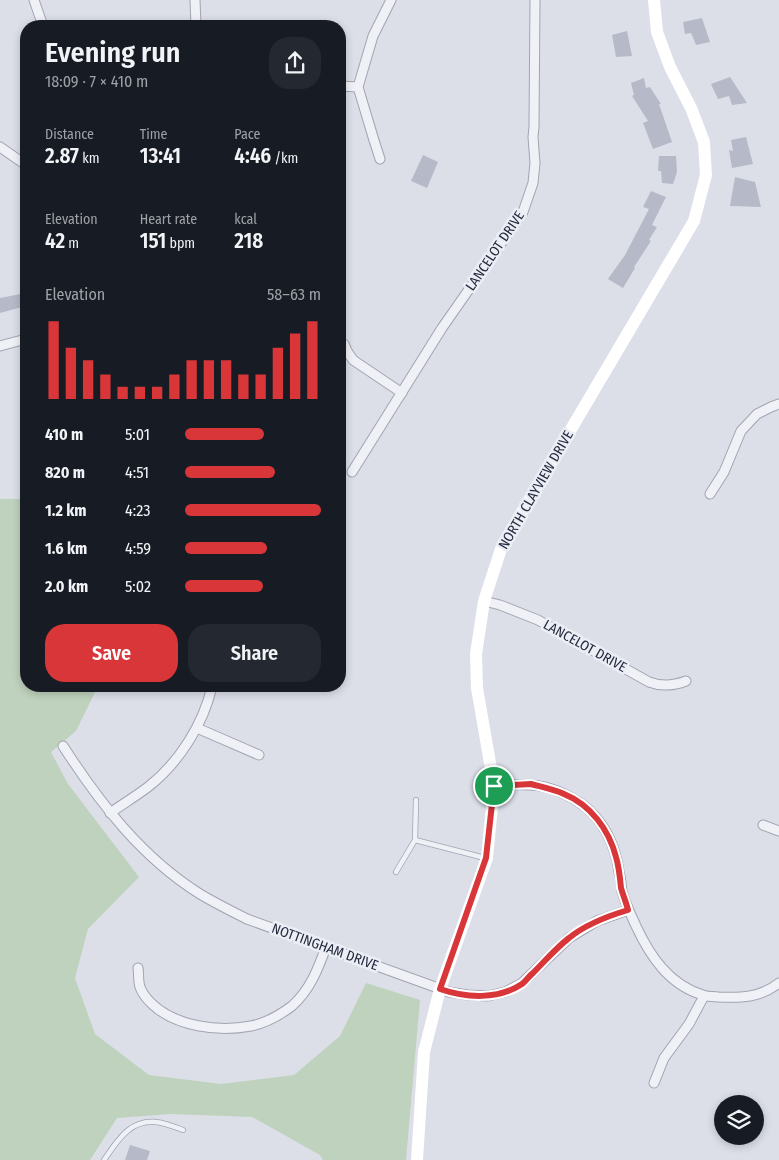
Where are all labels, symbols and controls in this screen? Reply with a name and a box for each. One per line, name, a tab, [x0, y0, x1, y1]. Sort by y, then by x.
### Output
text: Evening run	[45, 36, 180, 69]
button: share	[269, 37, 321, 89]
text: 18:09 · 7 × 410 m	[45, 72, 148, 91]
text: Distance	[45, 126, 94, 143]
text: Time	[140, 126, 167, 143]
text: Pace	[234, 126, 260, 143]
text: 2.87	[45, 143, 79, 169]
text: 13:41	[140, 143, 181, 169]
text: 4:46	[234, 143, 271, 169]
text: km	[79, 150, 100, 167]
text: /km	[271, 150, 298, 167]
street label: LANCELOT DRIVE	[462, 208, 528, 294]
text: Elevation	[45, 211, 98, 228]
text: Heart rate	[140, 211, 197, 228]
text: kcal	[234, 211, 257, 228]
text: 42	[45, 228, 65, 254]
text: 151	[140, 228, 166, 254]
text: 218	[234, 228, 263, 254]
text: m	[65, 235, 79, 252]
text: bpm	[166, 235, 195, 252]
text: Elevation	[45, 285, 105, 304]
text: 58–63 m	[267, 285, 321, 304]
text: 410 m	[45, 425, 83, 444]
text: 5:01	[125, 425, 150, 444]
street label: NORTH CLAYVIEW DRIVE	[495, 427, 577, 552]
text: 820 m	[45, 463, 85, 482]
text: 4:51	[125, 463, 149, 482]
text: 1.2 km	[45, 501, 87, 520]
text: 4:23	[125, 501, 150, 520]
text: 1.6 km	[45, 539, 87, 558]
text: 4:59	[125, 539, 151, 558]
text: 2.0 km	[45, 577, 88, 596]
text: 5:02	[125, 577, 151, 596]
street label: LANCELOT DRIVE	[540, 616, 630, 676]
button: Save	[45, 624, 178, 682]
button: Share	[188, 624, 321, 682]
pin	[473, 765, 515, 807]
icon: arrive	[480, 772, 508, 800]
street label: NOTTINGHAM DRIVE	[269, 920, 381, 974]
map controls	[714, 1095, 764, 1145]
button: layers	[714, 1095, 764, 1145]

